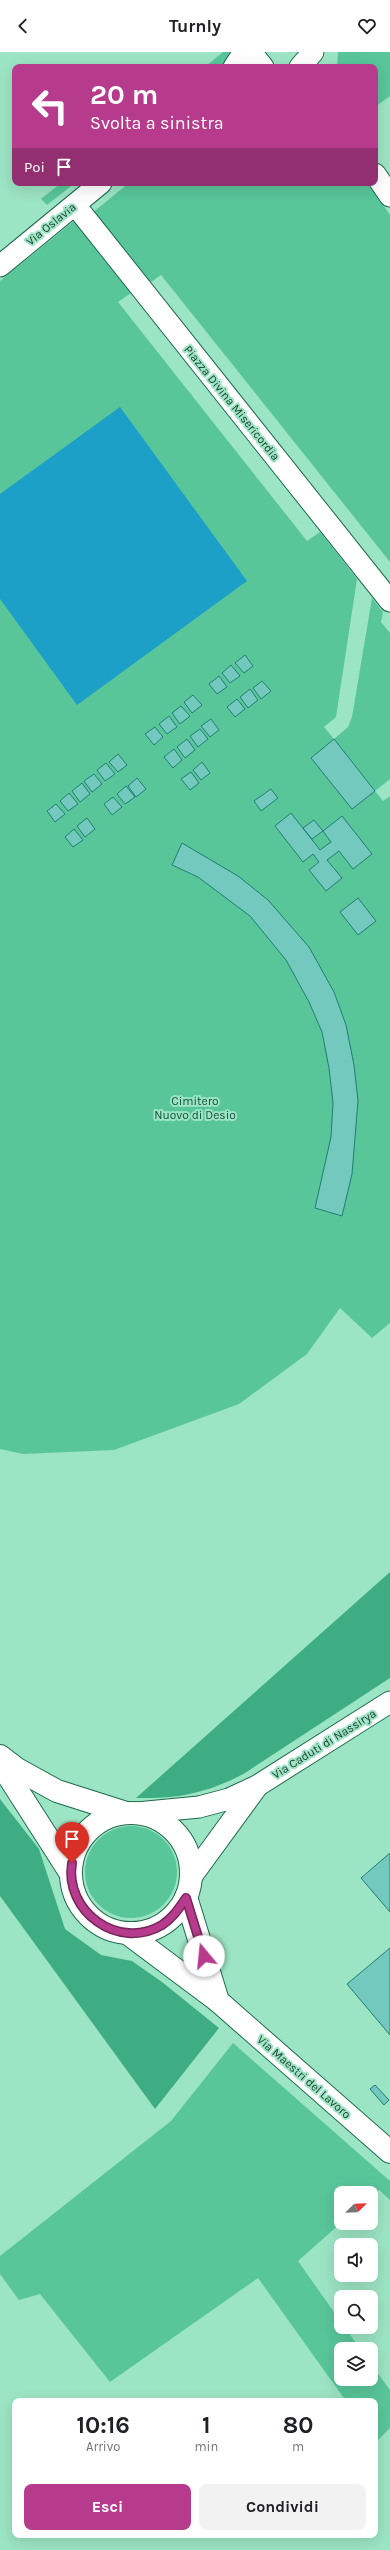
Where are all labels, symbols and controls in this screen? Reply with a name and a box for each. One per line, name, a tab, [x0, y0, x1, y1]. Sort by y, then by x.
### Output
icon: back	[12, 15, 34, 37]
text: Turnly	[169, 15, 221, 37]
icon: heart	[356, 15, 378, 37]
text: 20 m	[90, 78, 158, 111]
icon: left	[24, 80, 76, 132]
text: Svolta a sinistra	[90, 112, 224, 134]
icon: arrive	[53, 156, 75, 178]
text: Poi	[24, 158, 45, 176]
street label: Via Oslavia	[23, 200, 79, 248]
street label: Piazza Divina Misericordia	[181, 343, 283, 463]
park label: Cimitero Nuovo di Desio	[154, 1094, 236, 1122]
street label: Via Caduti di Nassirya	[269, 1706, 379, 1782]
pin	[55, 1822, 89, 1863]
icon: arrive	[61, 1828, 83, 1850]
position arrow	[183, 1935, 225, 1977]
street label: Via Maestri del Lavoro	[254, 2033, 354, 2121]
north arrow	[334, 2186, 378, 2230]
map controls	[334, 2186, 378, 2386]
button: sound	[334, 2238, 378, 2282]
button: search	[334, 2290, 378, 2334]
button: layers	[334, 2342, 378, 2386]
text: 10:16	[77, 2411, 130, 2439]
text: 1	[202, 2411, 211, 2439]
text: 80	[283, 2411, 313, 2439]
text: Arrivo	[86, 2439, 120, 2454]
text: min	[194, 2439, 218, 2454]
text: m	[292, 2439, 304, 2454]
button: Esci	[24, 2484, 191, 2530]
button: Condividi	[199, 2484, 366, 2530]

